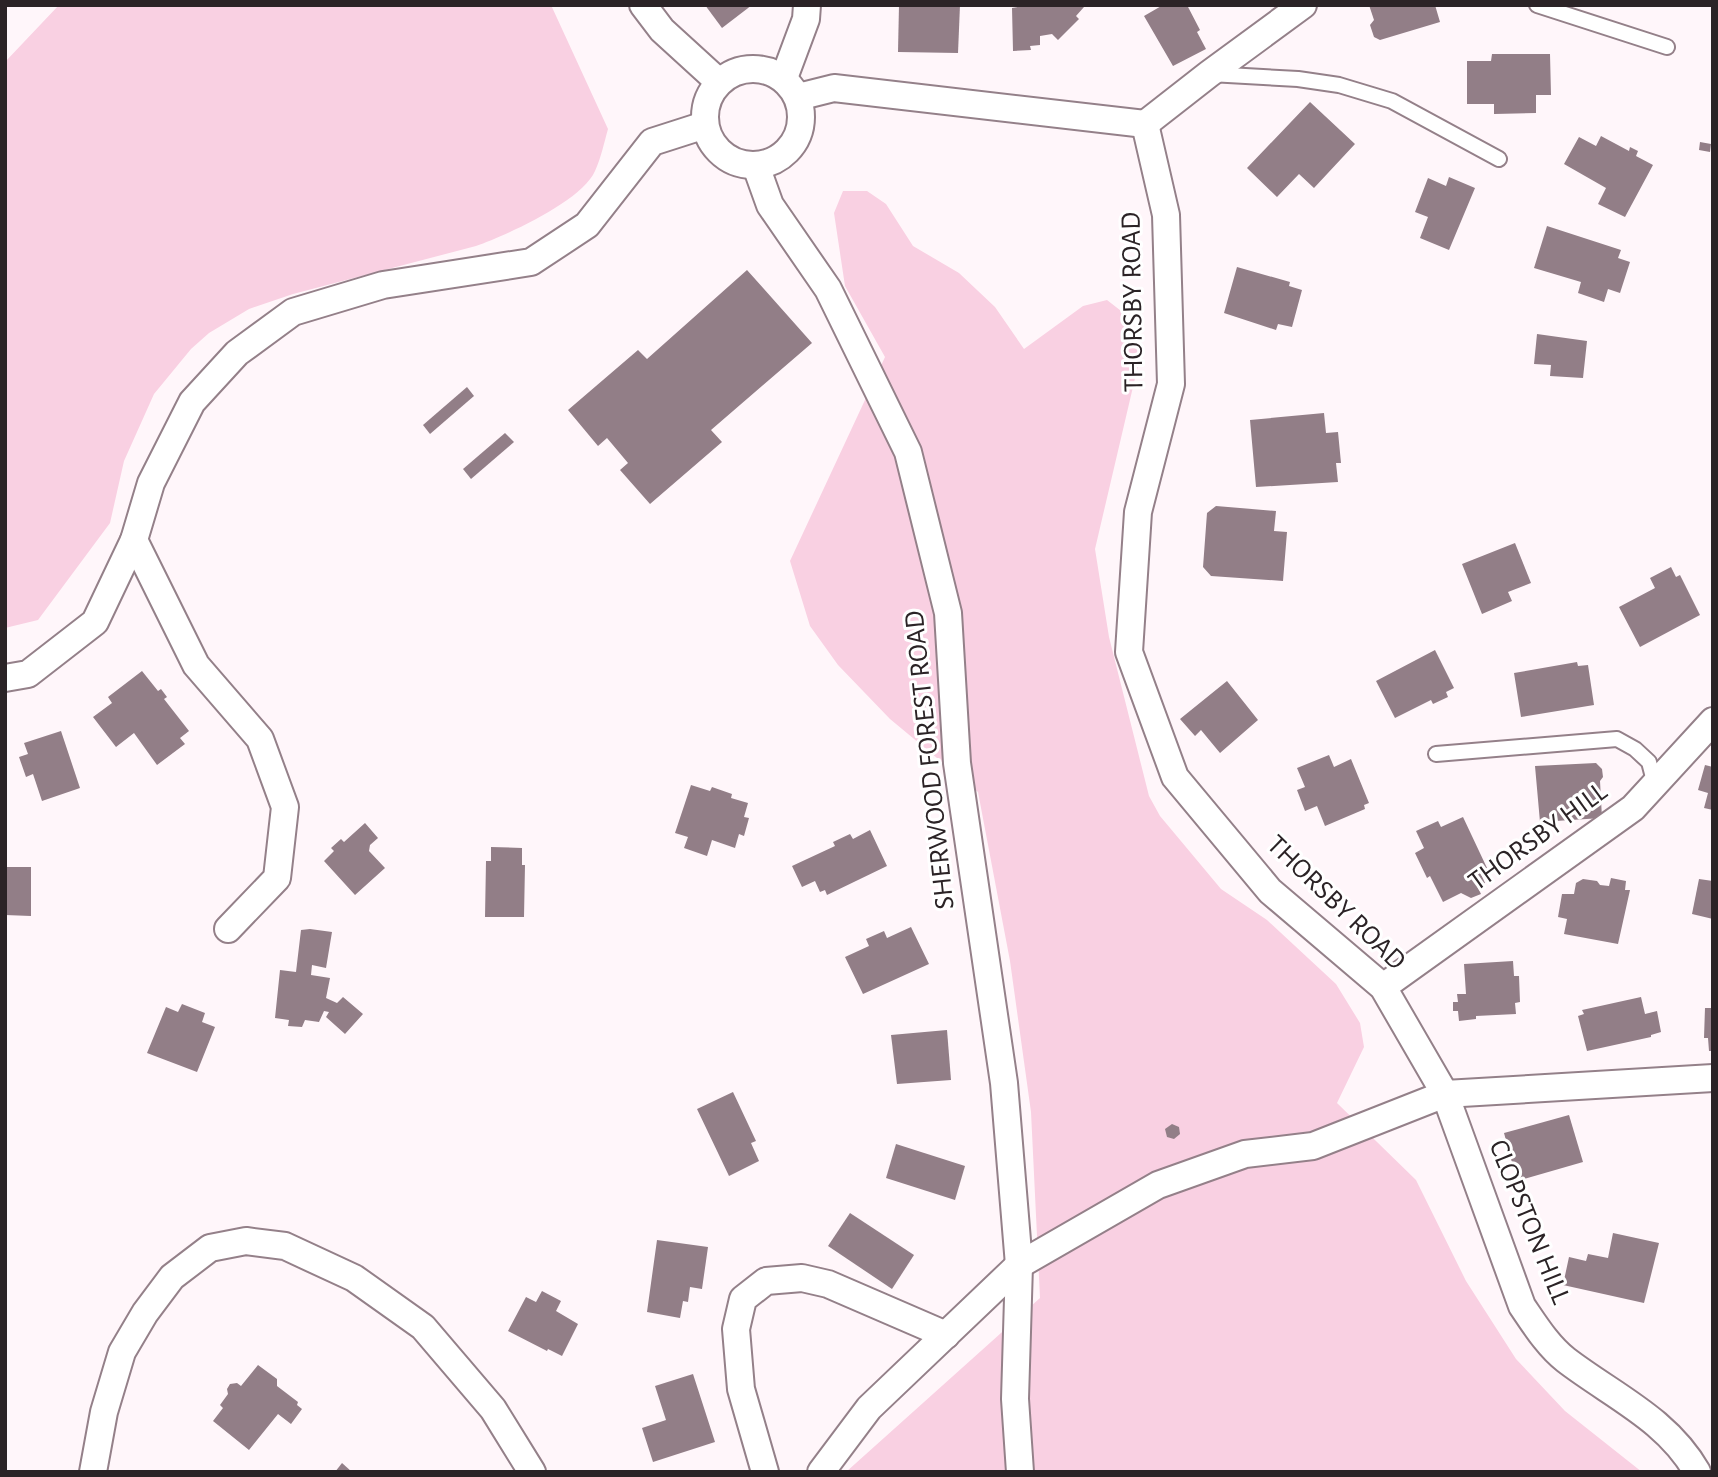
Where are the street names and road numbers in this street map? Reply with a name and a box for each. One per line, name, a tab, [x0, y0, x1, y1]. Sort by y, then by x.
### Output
street label: THORSBY ROAD	[1117, 212, 1149, 392]
street label: SHERWOOD FOREST ROAD	[900, 609, 960, 911]
street label: THORSBY HILL	[1464, 777, 1613, 896]
street label: THORSBY ROAD	[1261, 830, 1411, 976]
street label: CLOPSTON HILL	[1483, 1136, 1575, 1308]

